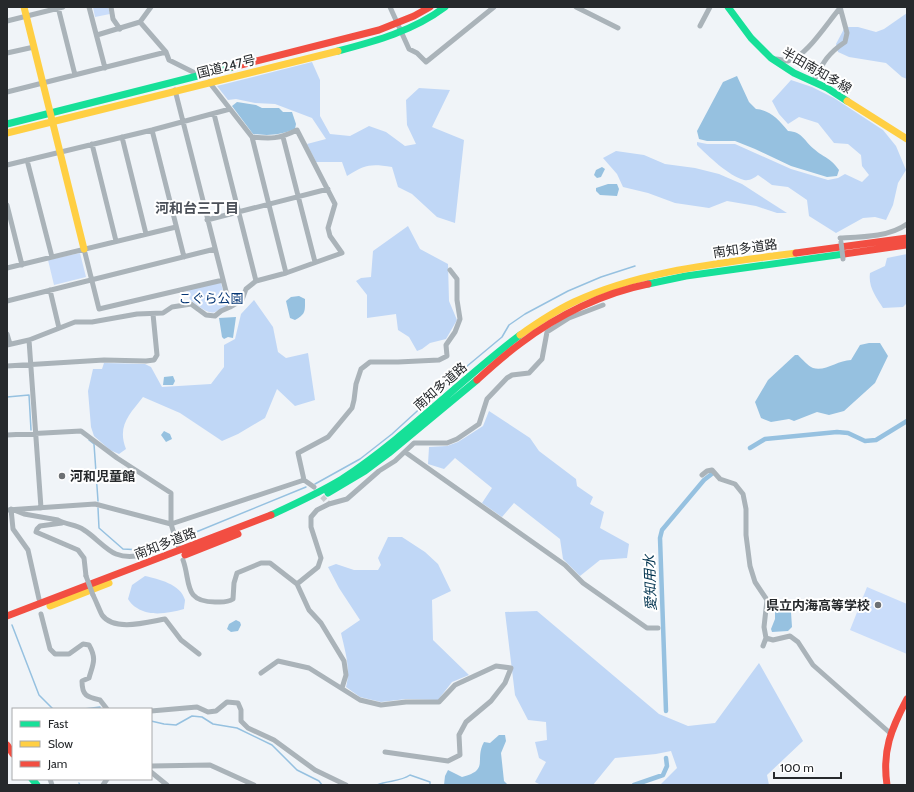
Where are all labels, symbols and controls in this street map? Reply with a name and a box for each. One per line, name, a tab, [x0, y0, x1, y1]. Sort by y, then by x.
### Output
street label: 半田南知多線	[779, 44, 855, 96]
street label: 国道247号	[195, 51, 257, 81]
district label: 河和台三丁目	[155, 199, 239, 217]
street label: 南知多道路	[712, 236, 778, 260]
park label: こぐら公園	[178, 290, 244, 306]
street label: 南知多道路	[410, 359, 470, 413]
place label: 河和児童館	[70, 468, 135, 484]
marker: 河和児童館	[57, 471, 67, 481]
street label: 南知多道路	[132, 524, 198, 562]
water label: 愛知用水	[640, 553, 660, 611]
place label: 県立内海高等学校	[766, 597, 870, 613]
marker: 県立内海高等学校	[873, 600, 883, 610]
legend	[12, 708, 152, 780]
text: Fast	[48, 716, 68, 731]
text: Slow	[48, 736, 73, 751]
scale bar	[774, 754, 841, 780]
text: Jam	[47, 756, 67, 771]
text: 100 m	[780, 760, 814, 775]

